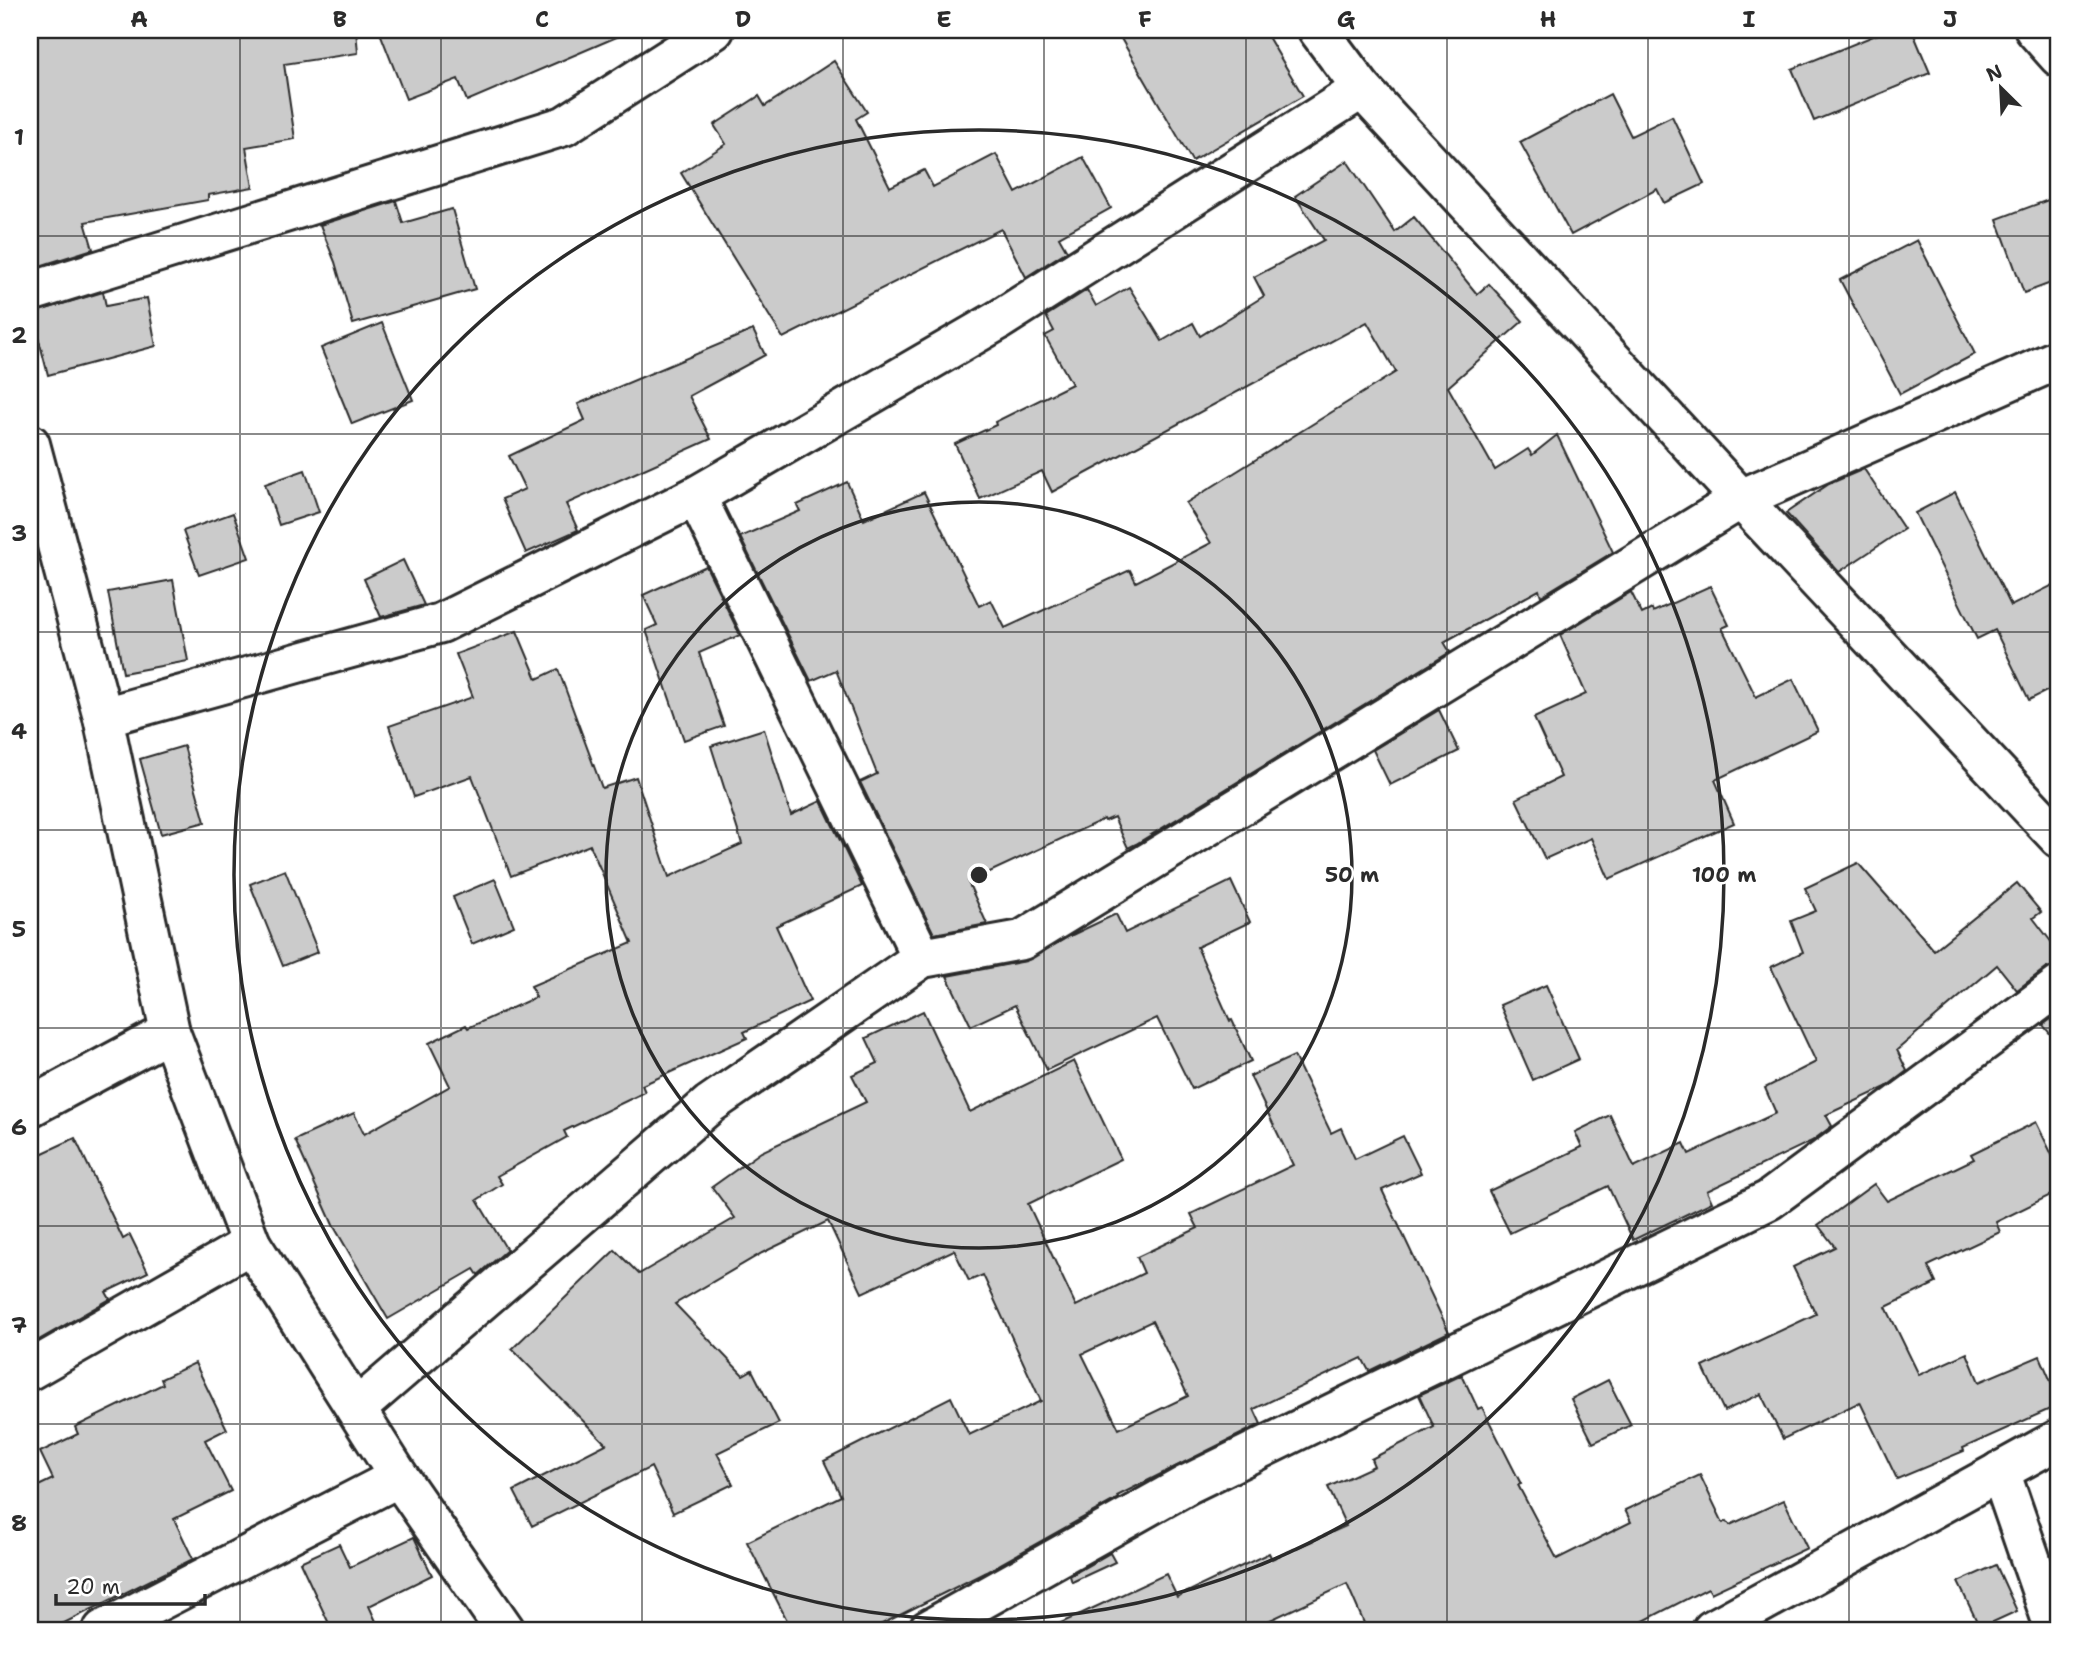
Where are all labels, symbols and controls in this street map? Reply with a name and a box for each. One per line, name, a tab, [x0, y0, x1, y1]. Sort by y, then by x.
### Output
text: A	[130, 4, 148, 34]
text: B	[333, 4, 347, 34]
text: C	[535, 4, 549, 34]
text: D	[735, 4, 751, 34]
text: E	[936, 4, 952, 34]
text: F	[1138, 4, 1152, 34]
text: G	[1337, 4, 1356, 34]
text: H	[1540, 4, 1556, 34]
text: I	[1743, 4, 1756, 34]
text: J	[1943, 4, 1957, 34]
north arrow	[1966, 52, 2036, 122]
text: N	[1982, 58, 2006, 87]
text: 1	[14, 122, 24, 152]
text: 2	[11, 320, 27, 350]
text: 3	[11, 518, 27, 548]
text: 4	[11, 716, 27, 746]
text: 50 m	[1325, 861, 1379, 889]
text: 100 m	[1692, 861, 1756, 889]
centre of rings	[967, 863, 991, 887]
text: 5	[12, 914, 26, 944]
text: 6	[11, 1112, 27, 1142]
text: 7	[11, 1310, 27, 1340]
text: 8	[11, 1508, 27, 1538]
scale bar	[56, 1562, 205, 1606]
text: 20 m	[66, 1573, 120, 1601]

